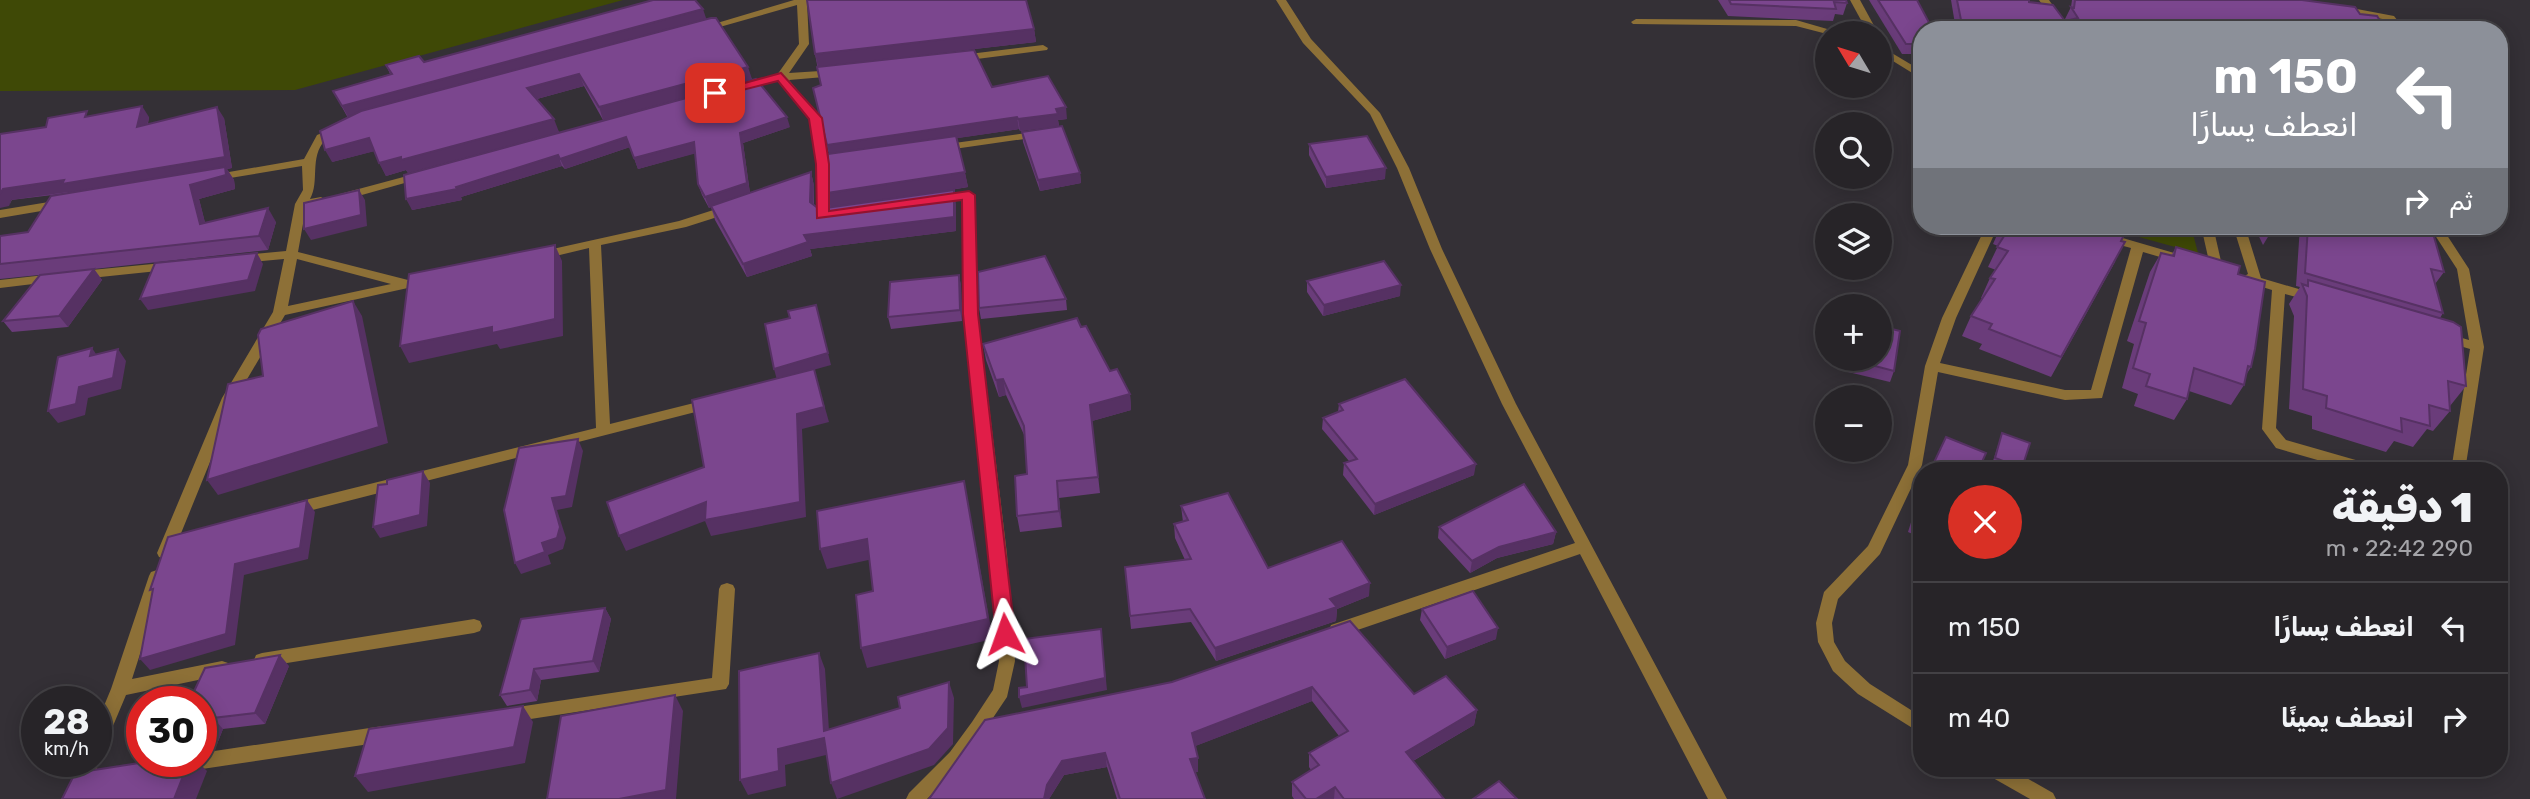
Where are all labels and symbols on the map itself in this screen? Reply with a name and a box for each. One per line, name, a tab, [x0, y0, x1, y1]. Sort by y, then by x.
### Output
north arrow	[1815, 21, 1892, 98]
pin	[685, 63, 745, 123]
position arrow	[968, 597, 1042, 671]
speed limit sign: 30	[126, 686, 217, 777]

